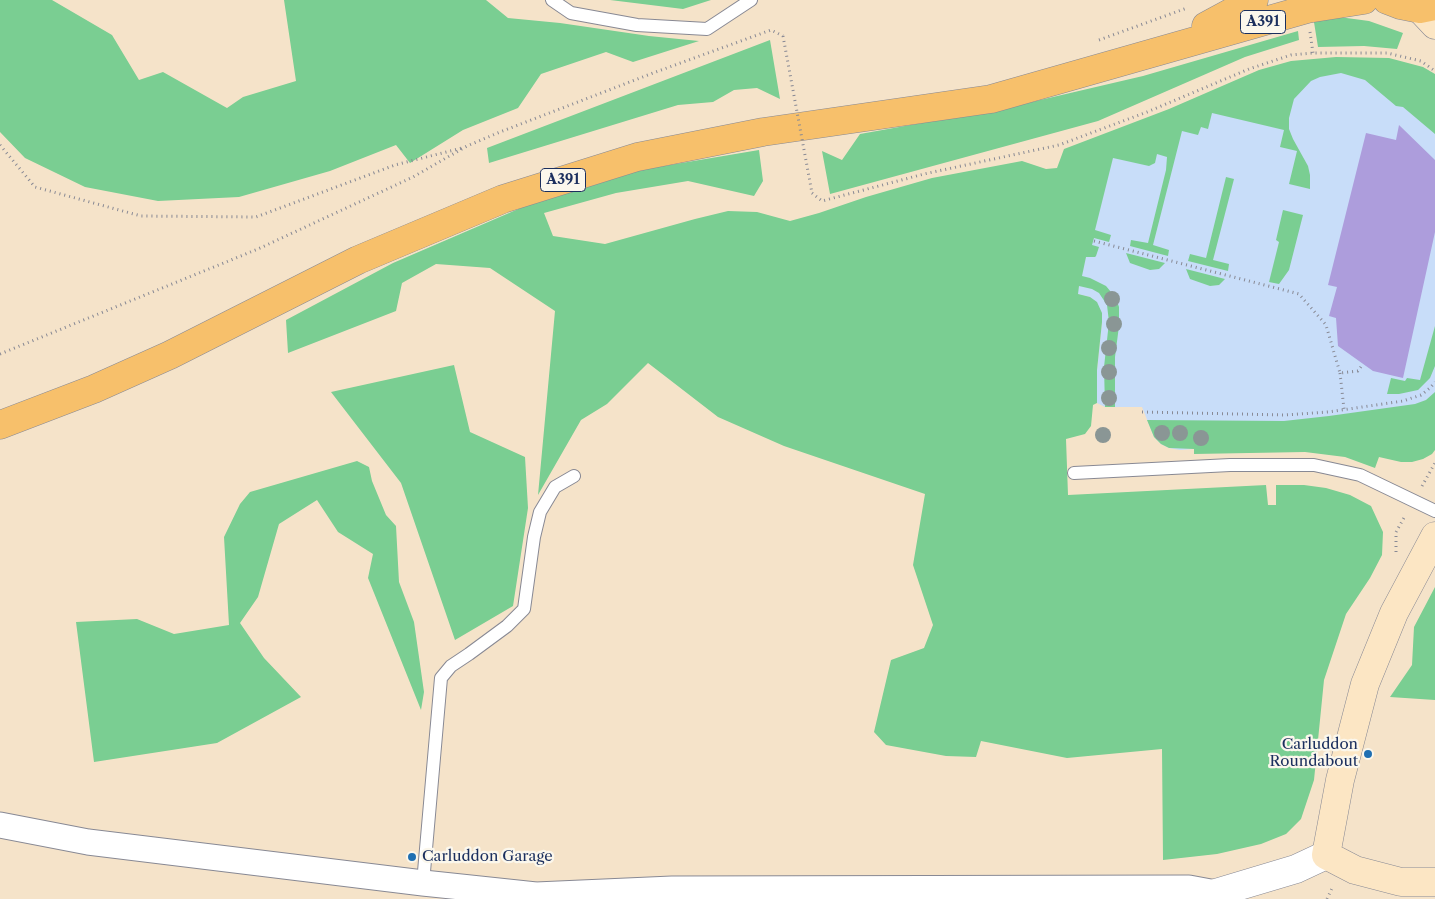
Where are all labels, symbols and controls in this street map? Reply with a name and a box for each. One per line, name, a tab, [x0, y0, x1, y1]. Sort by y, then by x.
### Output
road number: A391	[1240, 11, 1286, 34]
road number: A391	[540, 168, 586, 192]
place label: Carluddon Roundabout	[1269, 736, 1358, 771]
marker: Carluddon Roundabout	[1362, 748, 1374, 760]
place label: Carluddon Garage	[422, 848, 553, 866]
marker: Carluddon Garage	[406, 851, 418, 863]

